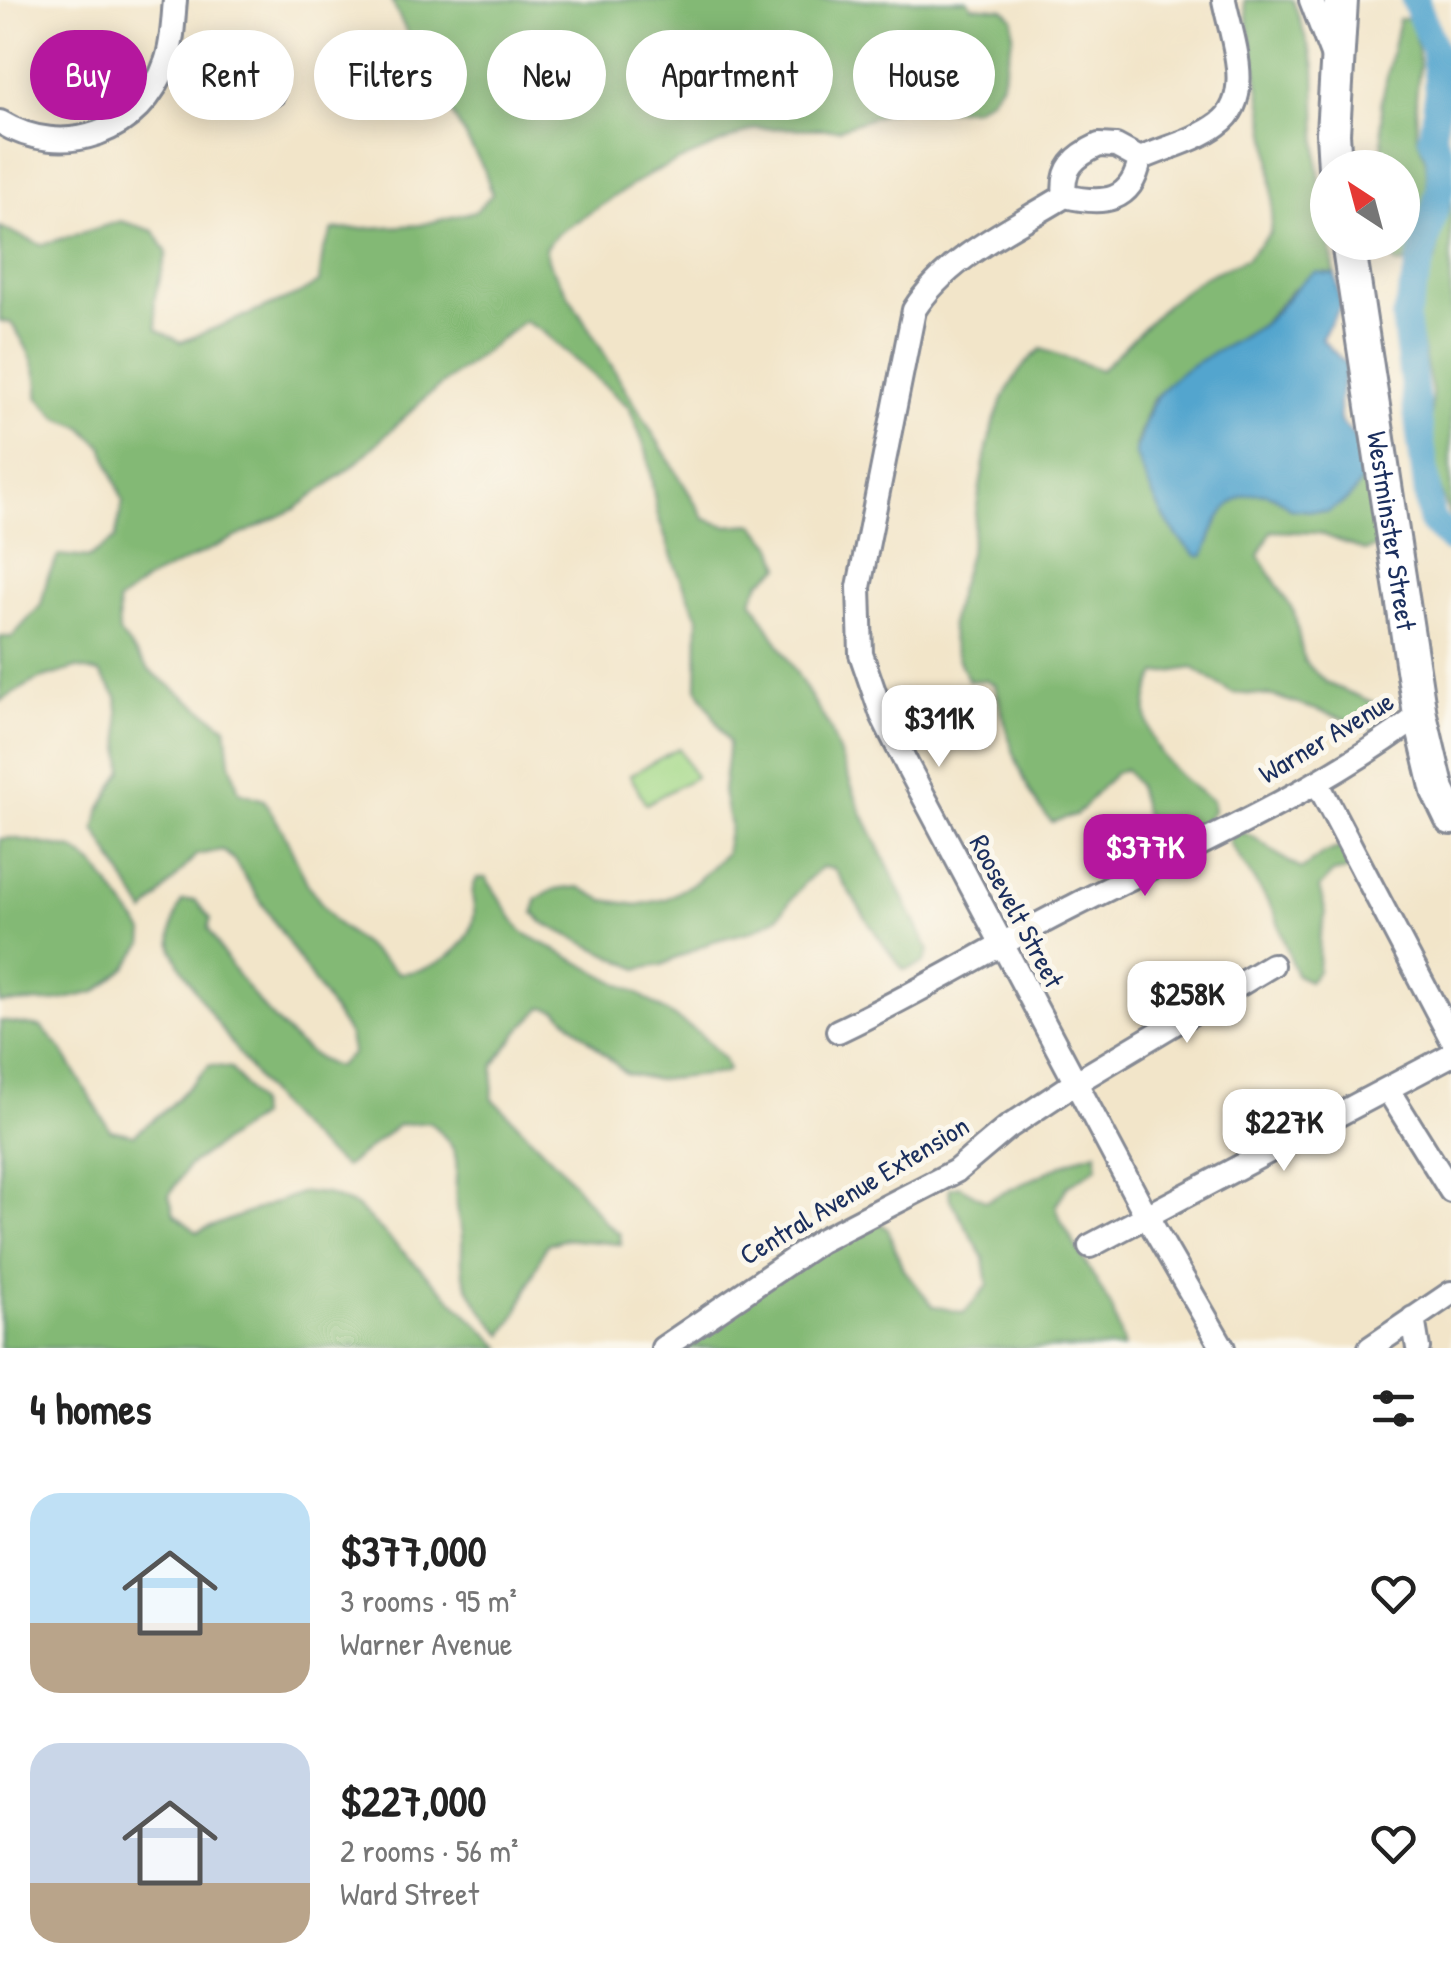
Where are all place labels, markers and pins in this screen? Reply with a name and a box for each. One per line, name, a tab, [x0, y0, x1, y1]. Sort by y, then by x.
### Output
pin: $311K	[869, 685, 1009, 770]
pin: $377K	[1075, 814, 1215, 899]
pin: $258K	[1117, 961, 1257, 1046]
pin: $227K	[1214, 1089, 1354, 1174]

